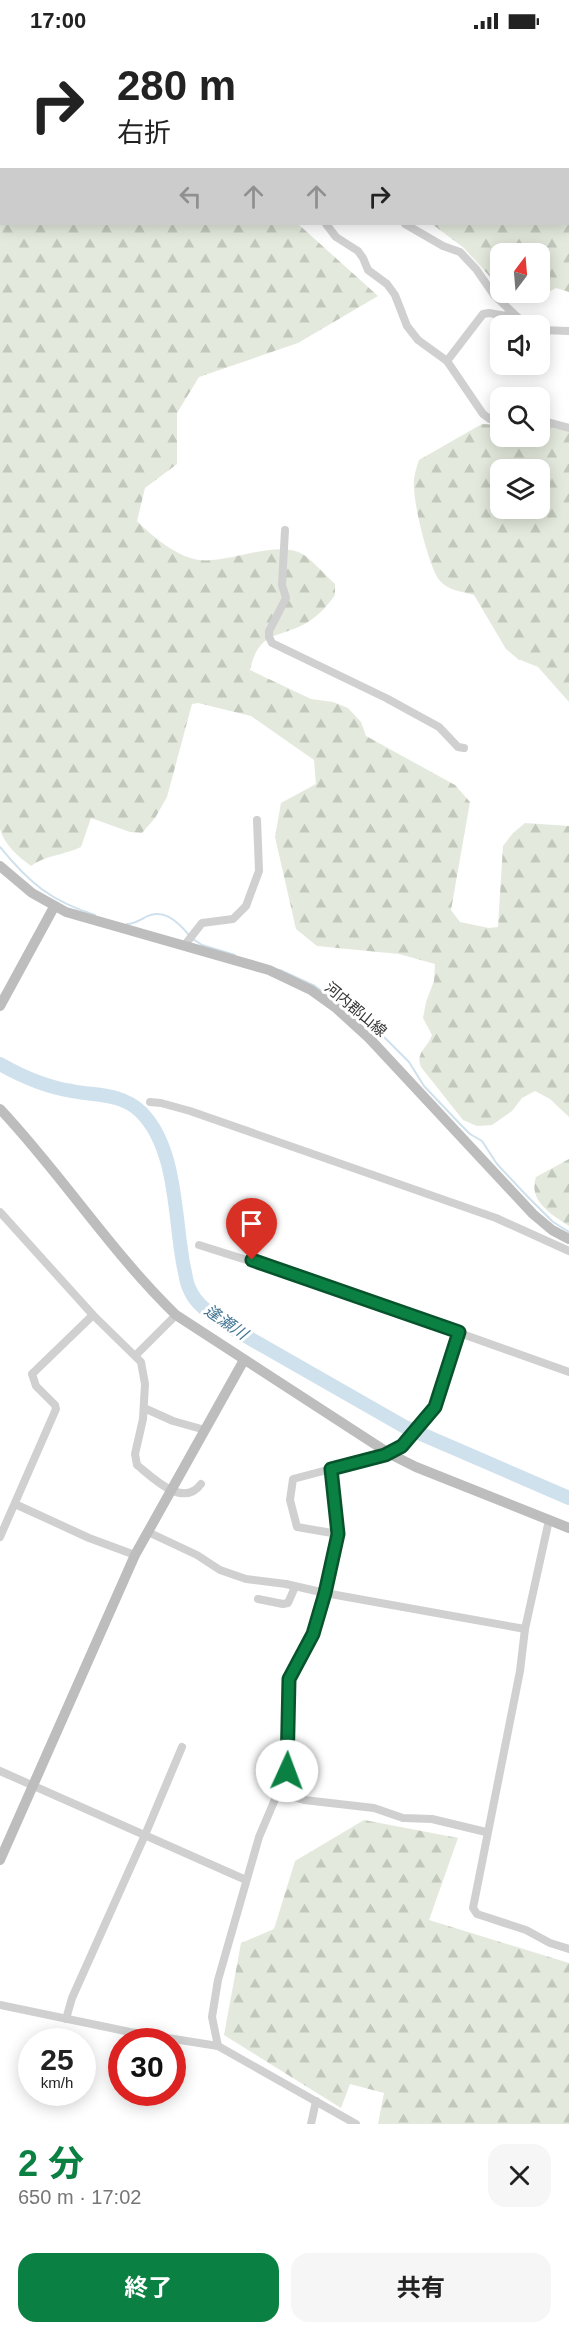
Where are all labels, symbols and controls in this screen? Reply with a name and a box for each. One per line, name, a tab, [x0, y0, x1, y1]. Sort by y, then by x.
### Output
text: 17:00	[30, 8, 86, 33]
text: 280 m	[117, 62, 236, 109]
icon: right	[18, 66, 96, 144]
text: 右折	[117, 118, 171, 148]
icon: left	[174, 180, 207, 213]
icon: ahead	[237, 180, 270, 213]
icon: ahead	[300, 180, 333, 213]
icon: right	[363, 180, 396, 213]
north arrow	[490, 243, 550, 303]
map controls	[490, 243, 550, 519]
button: sound	[490, 315, 550, 375]
button: search	[490, 387, 550, 447]
button: layers	[490, 459, 550, 519]
street label: 河内郡山線	[322, 978, 390, 1040]
pin	[226, 1198, 277, 1260]
icon: arrive	[235, 1207, 268, 1240]
water label: 逢瀬川	[201, 1301, 252, 1344]
position arrow	[255, 1739, 319, 1803]
speed limit sign: 30	[108, 2028, 186, 2106]
text: 25	[40, 2043, 74, 2076]
text: km/h	[41, 2074, 73, 2091]
text: 2 分	[18, 2143, 84, 2184]
button: close	[488, 2144, 551, 2207]
text: 650 m · 17:02	[18, 2186, 141, 2208]
button: 終了	[18, 2253, 279, 2322]
button: 共有	[291, 2253, 551, 2322]

